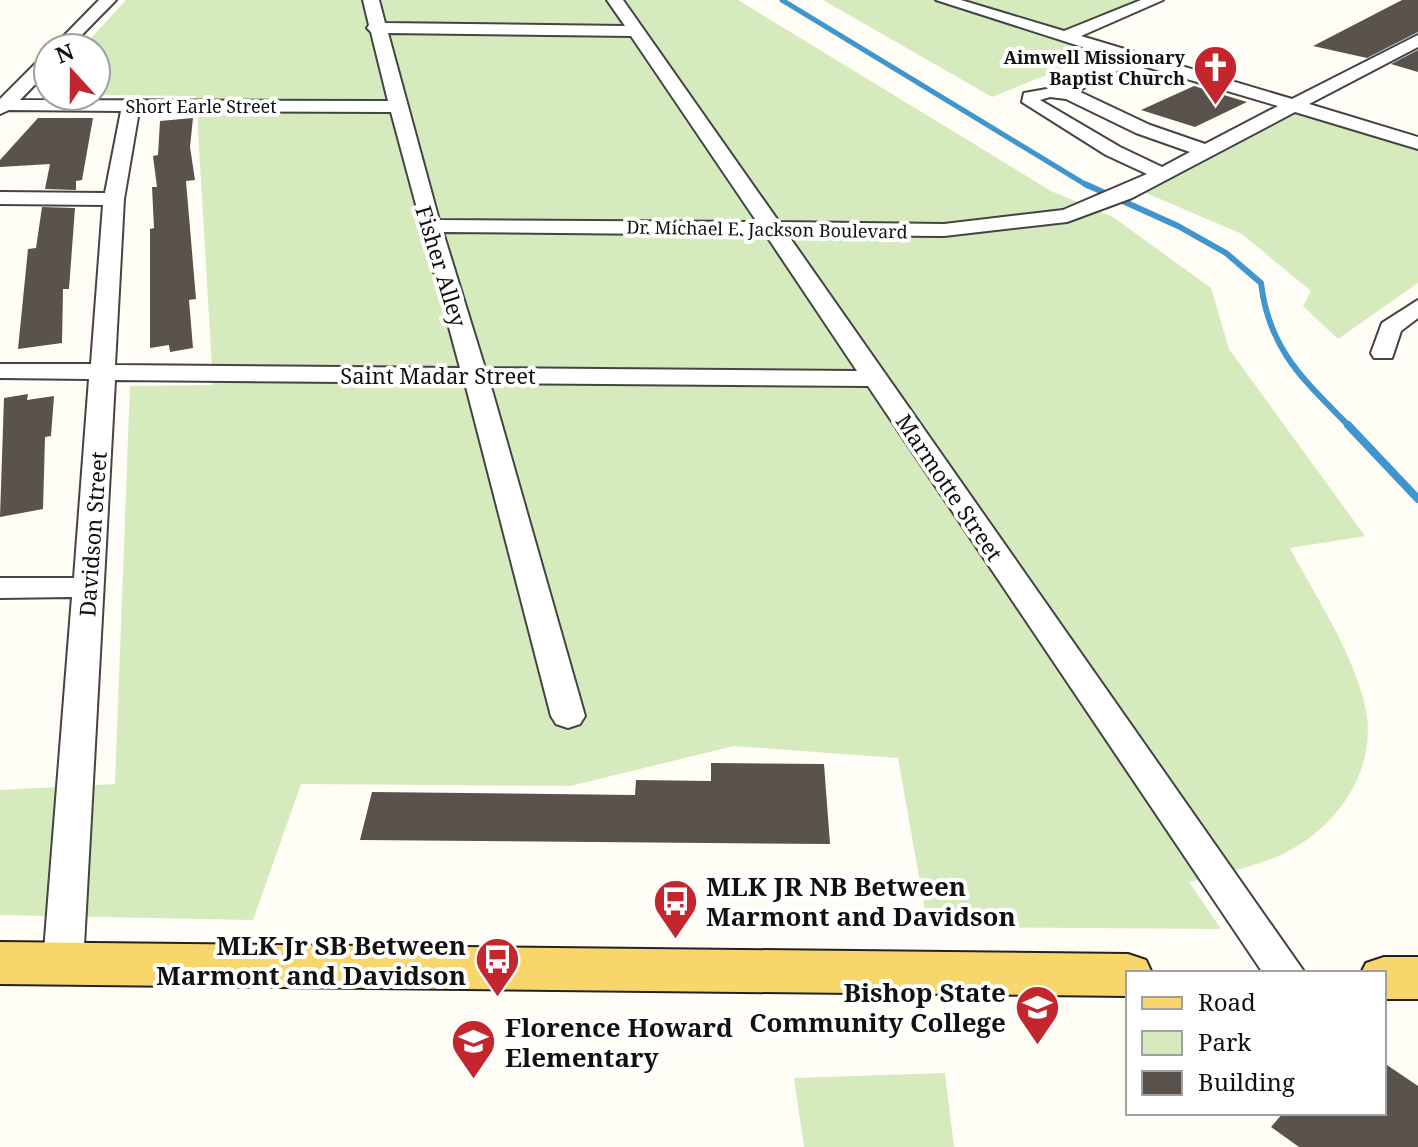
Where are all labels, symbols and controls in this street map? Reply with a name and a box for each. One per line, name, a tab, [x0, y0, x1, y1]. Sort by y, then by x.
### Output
north arrow	[32, 32, 112, 112]
text: N	[51, 35, 78, 70]
church icon: Aimwell Missionary Baptist Church	[1192, 43, 1240, 106]
place label: Aimwell Missionary Baptist Church	[1003, 45, 1186, 90]
street label: Short Earle Street	[125, 94, 277, 118]
street label: Fisher Alley	[409, 202, 475, 331]
street label: Dr. Michael E. Jackson Boulevard	[626, 215, 908, 243]
street label: Saint Madar Street	[340, 360, 536, 390]
street label: Marmotte Street	[890, 408, 1010, 567]
street label: Davidson Street	[71, 450, 113, 618]
place label: MLK JR NB Between Marmont and Davidson	[706, 868, 1016, 934]
bus stop icon: MLK JR NB Between Marmont and Davidson	[651, 877, 699, 940]
place label: MLK Jr SB Between Marmont and Davidson	[156, 927, 466, 993]
bus stop icon: MLK Jr SB Between Marmont and Davidson	[473, 936, 521, 999]
legend	[1126, 971, 1386, 1115]
place label: Bishop State Community College	[749, 974, 1006, 1040]
school or university icon: Bishop State Community College	[1013, 983, 1061, 1046]
text: Road	[1198, 985, 1256, 1018]
place label: Florence Howard Elementary	[505, 1009, 733, 1075]
school or university icon: Florence Howard Elementary	[450, 1018, 498, 1081]
text: Park	[1198, 1025, 1252, 1058]
text: Building	[1198, 1065, 1295, 1098]

